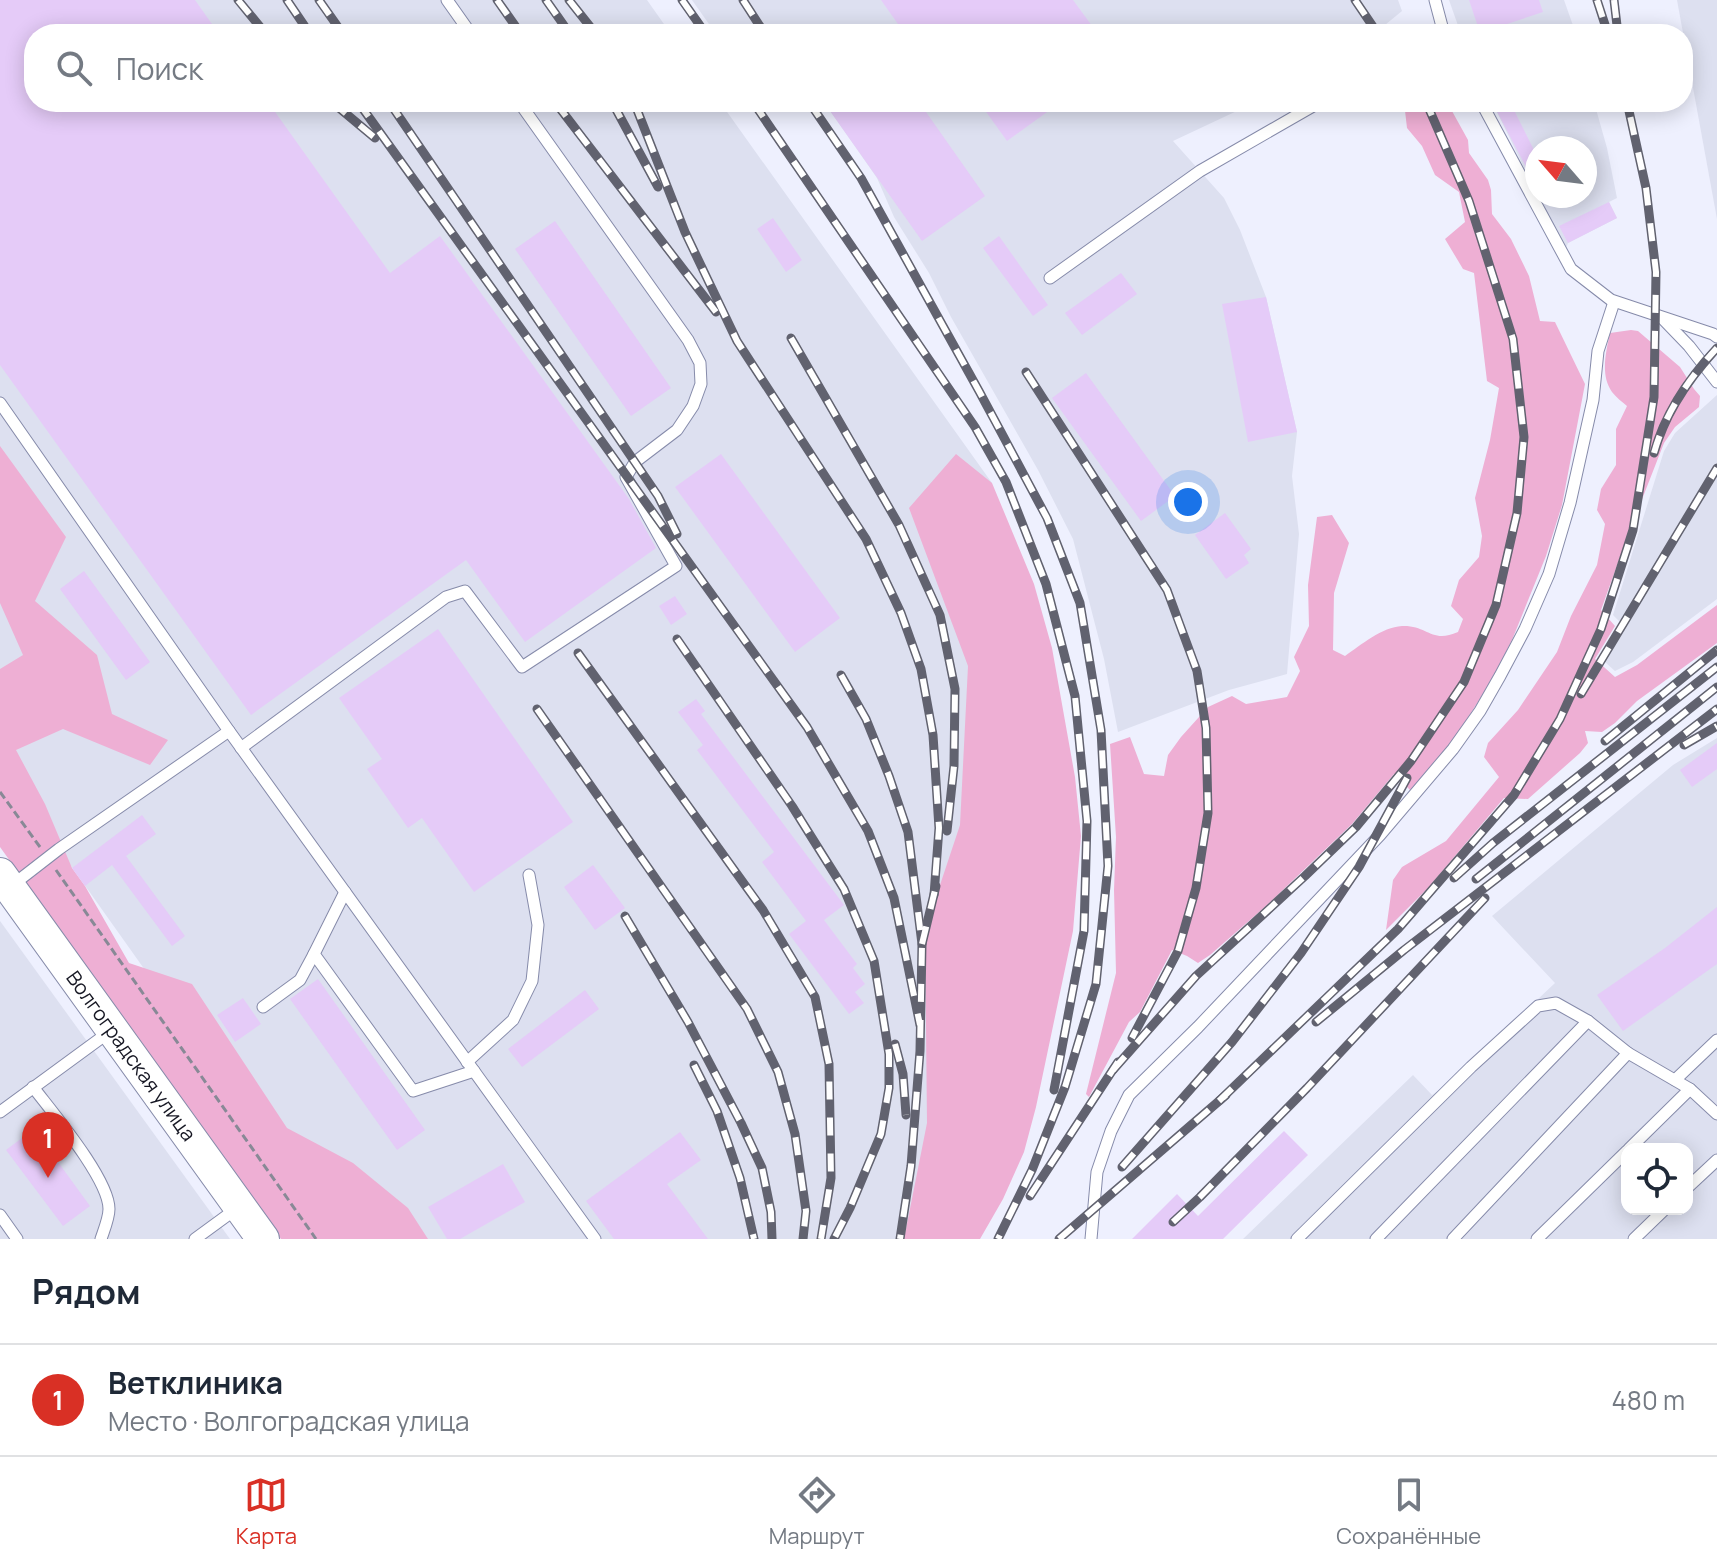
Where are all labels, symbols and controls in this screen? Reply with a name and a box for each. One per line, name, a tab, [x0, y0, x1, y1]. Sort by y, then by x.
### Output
search box	[24, 24, 1693, 112]
icon: search	[52, 46, 96, 90]
text: Поиск	[116, 48, 203, 89]
north arrow	[1525, 136, 1597, 208]
your location	[1168, 482, 1208, 522]
street label: Волгоградская улица	[60, 965, 202, 1146]
pin: 1	[22, 1112, 74, 1178]
map controls	[1621, 1143, 1693, 1215]
button: locate	[1621, 1143, 1693, 1215]
text: Рядом	[32, 1268, 141, 1314]
text: Ветклиника	[108, 1362, 283, 1403]
text: 1	[52, 1382, 64, 1418]
text: 480 m	[1611, 1382, 1685, 1418]
text: Место · Волгоградская улица	[108, 1403, 469, 1439]
tab: Карта	[236, 1473, 297, 1551]
tab: Маршрут	[769, 1473, 865, 1551]
tab: Сохранённые	[1336, 1473, 1481, 1551]

